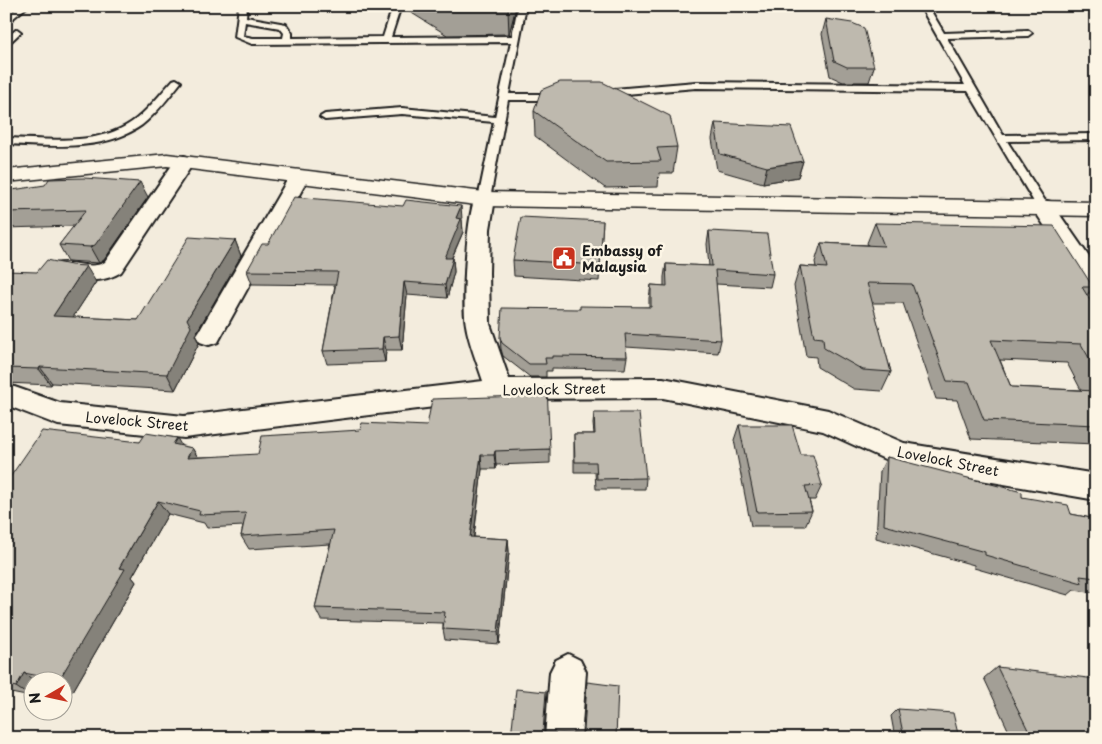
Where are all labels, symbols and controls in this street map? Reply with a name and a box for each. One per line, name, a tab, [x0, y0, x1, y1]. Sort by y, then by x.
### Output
place label: Embassy of Malaysia	[582, 240, 664, 277]
public building icon: Embassy of Malaysia	[551, 245, 577, 271]
street label: Lovelock Street	[502, 378, 606, 400]
street label: Lovelock Street	[85, 406, 190, 436]
street label: Lovelock Street	[895, 441, 1001, 481]
north arrow	[22, 672, 72, 722]
text: N	[23, 691, 46, 705]

